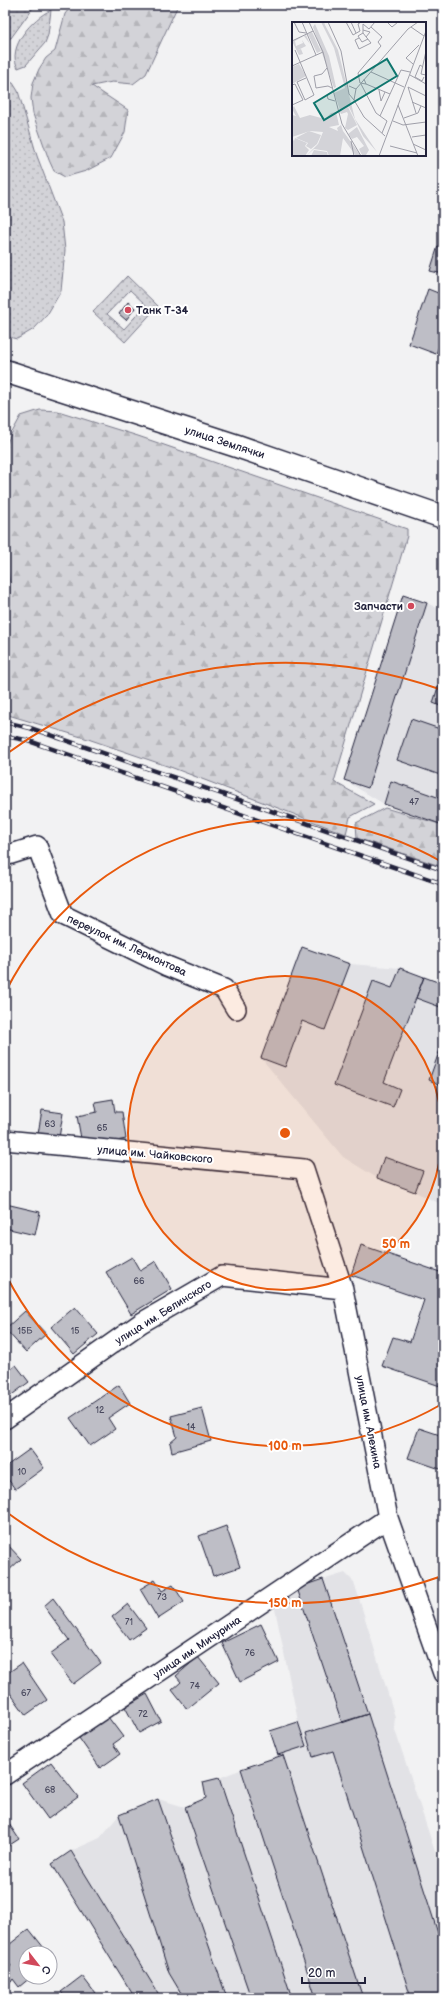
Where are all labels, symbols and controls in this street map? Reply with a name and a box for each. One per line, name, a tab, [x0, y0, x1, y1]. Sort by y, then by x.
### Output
inset map	[292, 22, 426, 156]
place label: Танк Т-34	[136, 304, 189, 317]
marker: Танк Т-34	[123, 305, 133, 315]
street label: улица Землячки	[183, 423, 266, 462]
place label: Запчасти	[354, 600, 403, 613]
marker: Запчасти	[406, 601, 416, 611]
house number: 47	[409, 797, 420, 808]
street label: переулок им. Лермонтова	[65, 912, 189, 979]
house number: 63	[44, 1119, 56, 1130]
house number: 65	[97, 1123, 107, 1134]
centre of rings	[278, 1126, 292, 1140]
street label: улица им. Чайковского	[97, 1143, 213, 1166]
text: 50 m	[382, 1237, 410, 1252]
house number: 66	[134, 1276, 145, 1287]
street label: улица им. Белинского	[113, 1277, 214, 1347]
house number: 15Б	[18, 1326, 33, 1337]
house number: 15	[71, 1326, 79, 1337]
street label: улица им. Алехина	[353, 1374, 384, 1470]
house number: 12	[96, 1405, 105, 1416]
house number: 14	[187, 1422, 196, 1433]
text: 100 m	[268, 1439, 302, 1454]
house number: 10	[18, 1467, 26, 1478]
house number: 73	[157, 1592, 167, 1603]
text: 150 m	[269, 1596, 301, 1611]
street label: улица им. Мичурина	[151, 1613, 244, 1682]
house number: 71	[125, 1617, 133, 1628]
house number: 76	[245, 1648, 255, 1659]
house number: 74	[190, 1681, 200, 1692]
house number: 67	[21, 1688, 32, 1699]
house number: 72	[138, 1709, 149, 1720]
house number: 68	[45, 1785, 55, 1796]
north arrow	[18, 1945, 58, 1985]
scale bar	[302, 1959, 365, 1985]
text: С	[38, 1963, 54, 1977]
text: 20 m	[308, 1966, 335, 1981]

